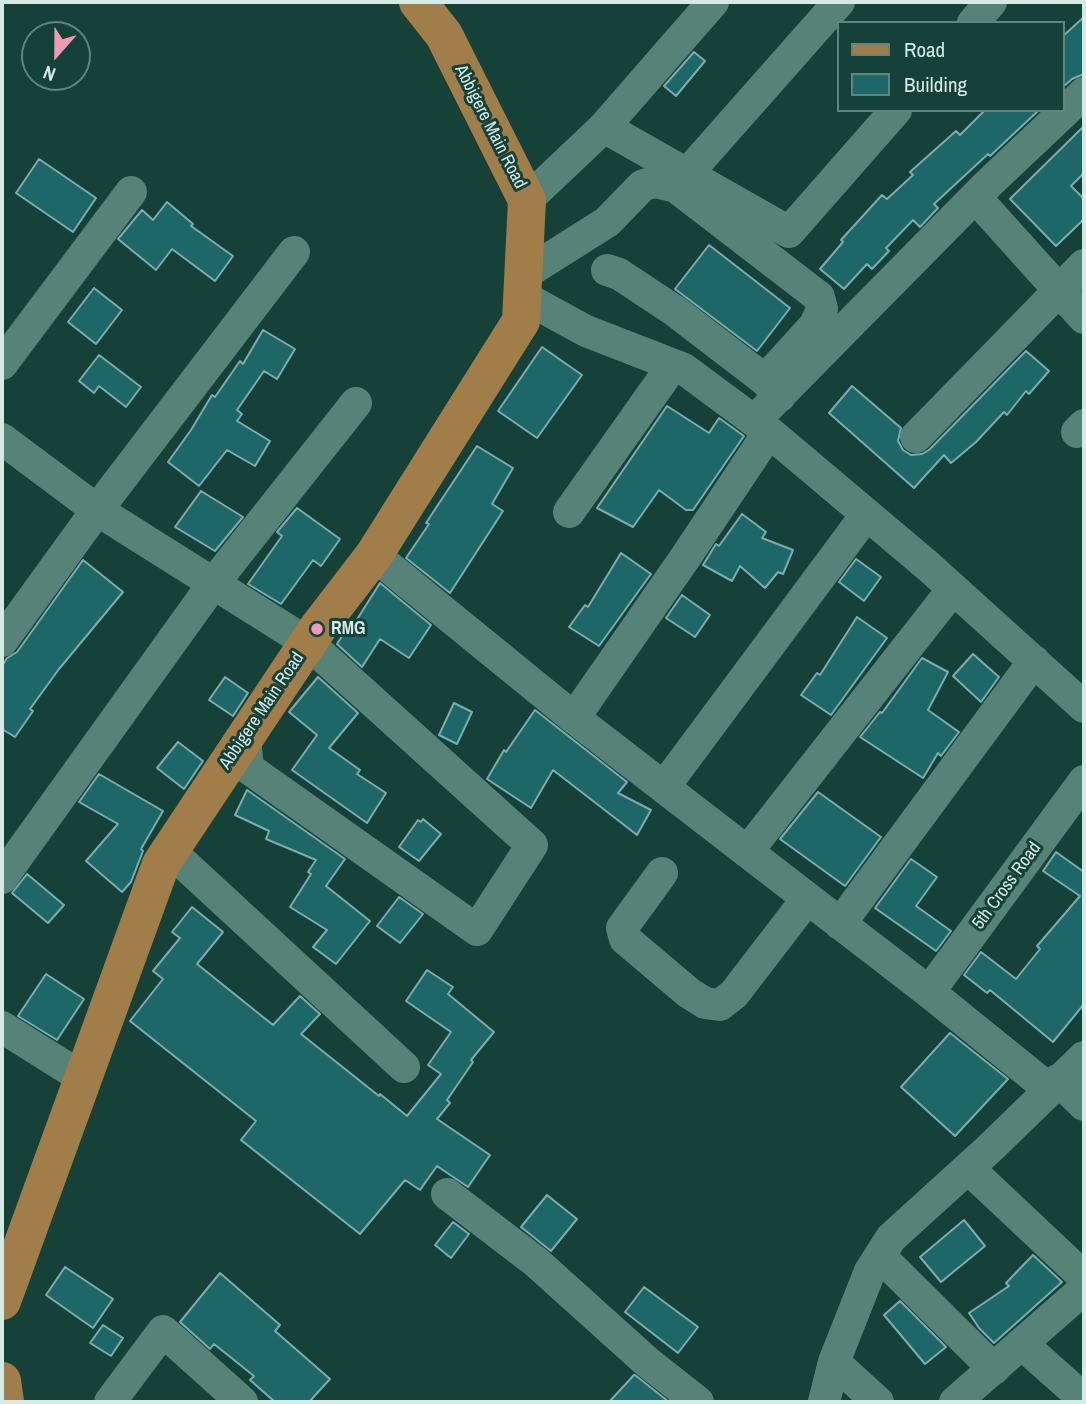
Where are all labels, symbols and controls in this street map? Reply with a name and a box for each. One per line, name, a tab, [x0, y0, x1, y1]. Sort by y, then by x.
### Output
north arrow	[21, 21, 91, 91]
legend	[838, 21, 1065, 112]
text: Road	[904, 35, 945, 64]
text: N	[39, 60, 59, 88]
street label: Abbigere Main Road	[449, 61, 531, 193]
text: Building	[904, 70, 967, 99]
place label: RMG	[331, 618, 365, 640]
marker: RMG	[309, 621, 325, 637]
street label: Abbigere Main Road	[215, 649, 309, 773]
street label: 5th Cross Road	[968, 838, 1046, 934]

